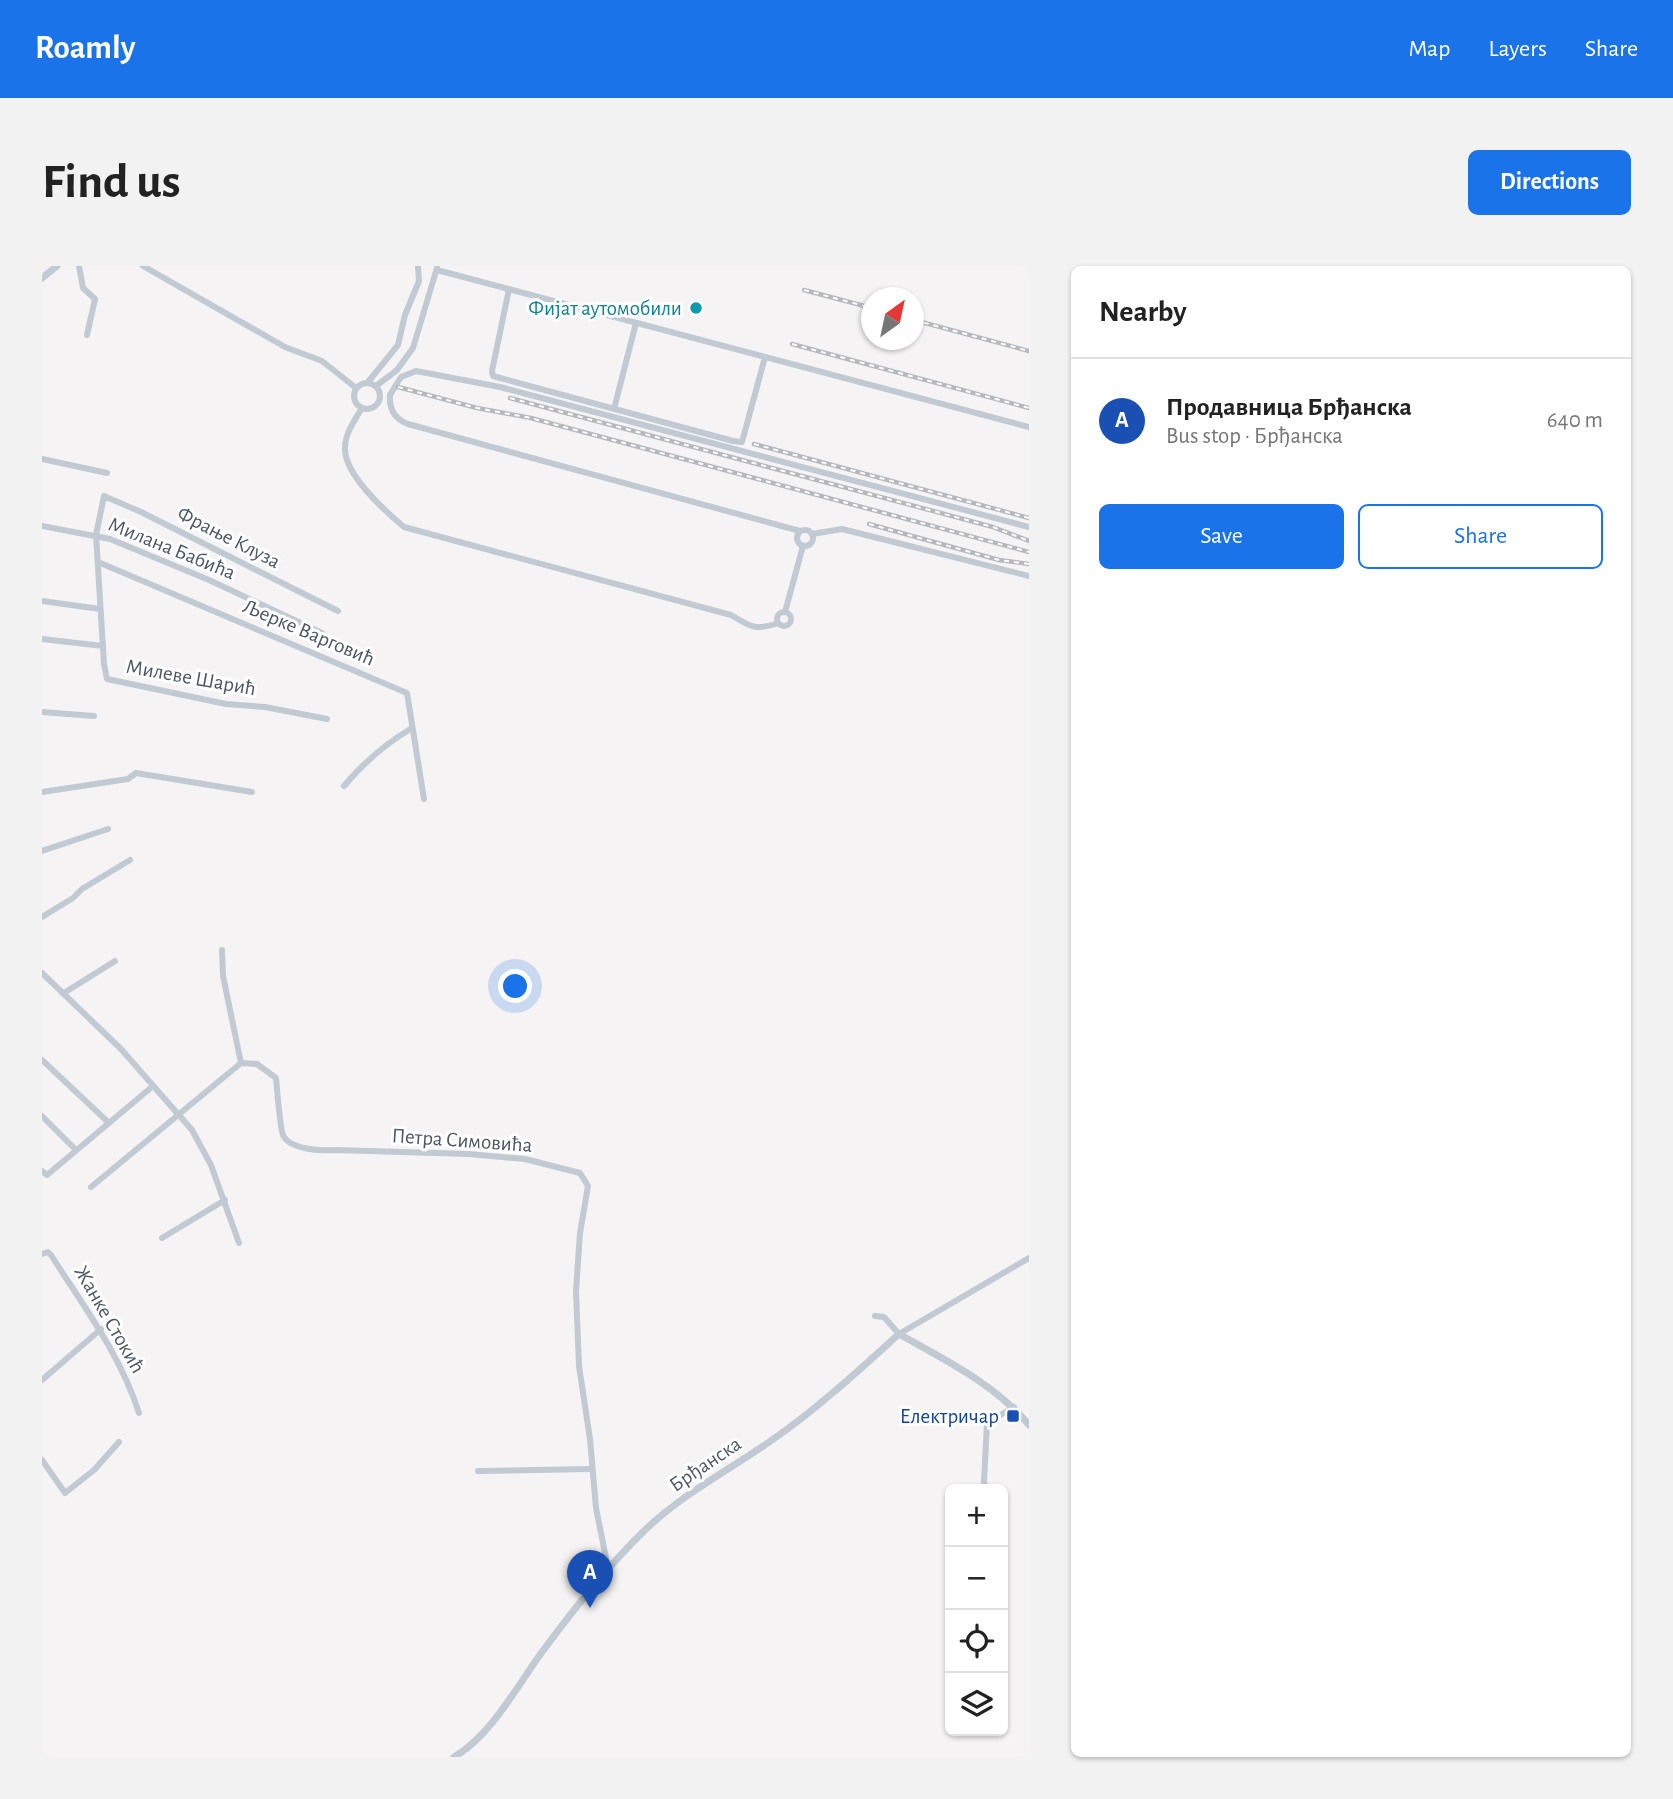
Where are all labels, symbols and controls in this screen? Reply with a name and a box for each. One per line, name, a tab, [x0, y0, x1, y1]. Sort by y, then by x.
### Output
text: Roamly	[35, 32, 135, 65]
text: Map	[1408, 37, 1450, 61]
text: Layers	[1488, 37, 1547, 61]
text: Share	[1585, 37, 1638, 61]
button: Directions	[1468, 150, 1631, 215]
text: Find us	[42, 158, 181, 207]
north arrow	[861, 287, 924, 350]
text: Nearby	[1099, 297, 1187, 327]
place label: Фијат аутомобили	[528, 298, 682, 319]
marker: Фијат аутомобили	[688, 300, 704, 316]
text: Продавница Брђанска	[1166, 394, 1412, 420]
text: A	[1115, 409, 1129, 432]
text: 640 m	[1547, 409, 1603, 432]
text: Bus stop · Брђанска	[1166, 425, 1343, 448]
street label: Фрање Клуза	[174, 503, 284, 573]
button: Save	[1099, 504, 1344, 569]
button: Share	[1358, 504, 1603, 569]
street label: Милана Бабића	[105, 513, 239, 584]
street label: Љерке Варговић	[240, 595, 378, 670]
street label: Милеве Шарић	[124, 656, 258, 699]
your location	[498, 969, 532, 1003]
street label: Петра Симовића	[391, 1125, 533, 1156]
street label: Жанке Стокић	[70, 1262, 149, 1377]
place label: Електричар	[900, 1406, 999, 1427]
marker: Електричар	[1005, 1408, 1021, 1424]
street label: Брђанска	[666, 1433, 745, 1496]
map controls	[945, 1484, 1008, 1736]
button: +	[945, 1484, 1008, 1547]
button: −	[945, 1547, 1008, 1610]
pin: A	[567, 1550, 613, 1608]
button: locate	[945, 1610, 1008, 1673]
button: layers	[945, 1673, 1008, 1736]

